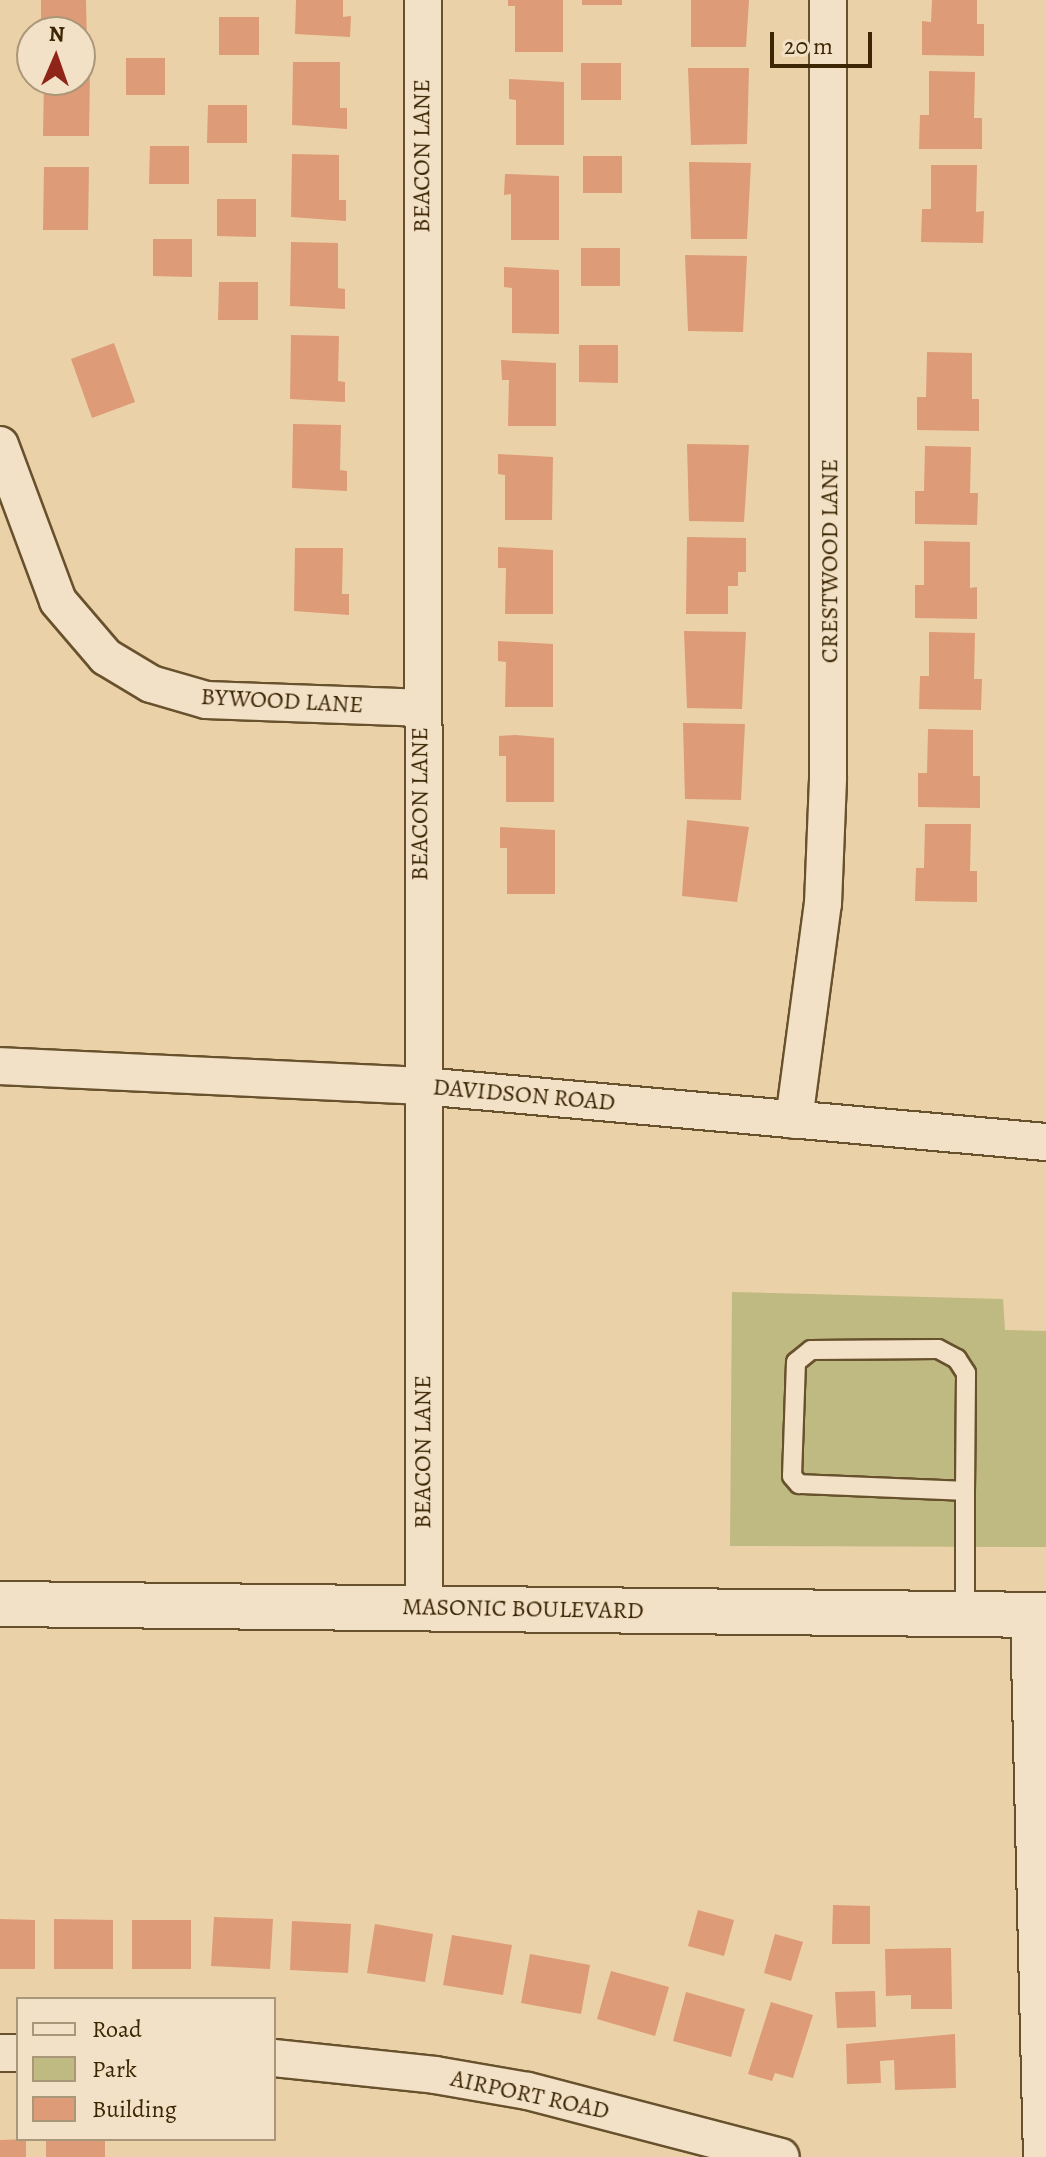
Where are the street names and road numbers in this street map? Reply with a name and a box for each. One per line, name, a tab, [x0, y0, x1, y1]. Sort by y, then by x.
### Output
street label: BEACON LANE	[408, 79, 436, 233]
street label: CRESTWOOD LANE	[816, 459, 844, 663]
street label: BYWOOD LANE	[200, 682, 364, 720]
street label: BEACON LANE	[406, 727, 434, 881]
street label: DAVIDSON ROAD	[432, 1073, 616, 1117]
street label: BEACON LANE	[409, 1375, 437, 1529]
street label: MASONIC BOULEVARD	[402, 1592, 644, 1626]
street label: AIRPORT ROAD	[448, 2064, 612, 2126]

